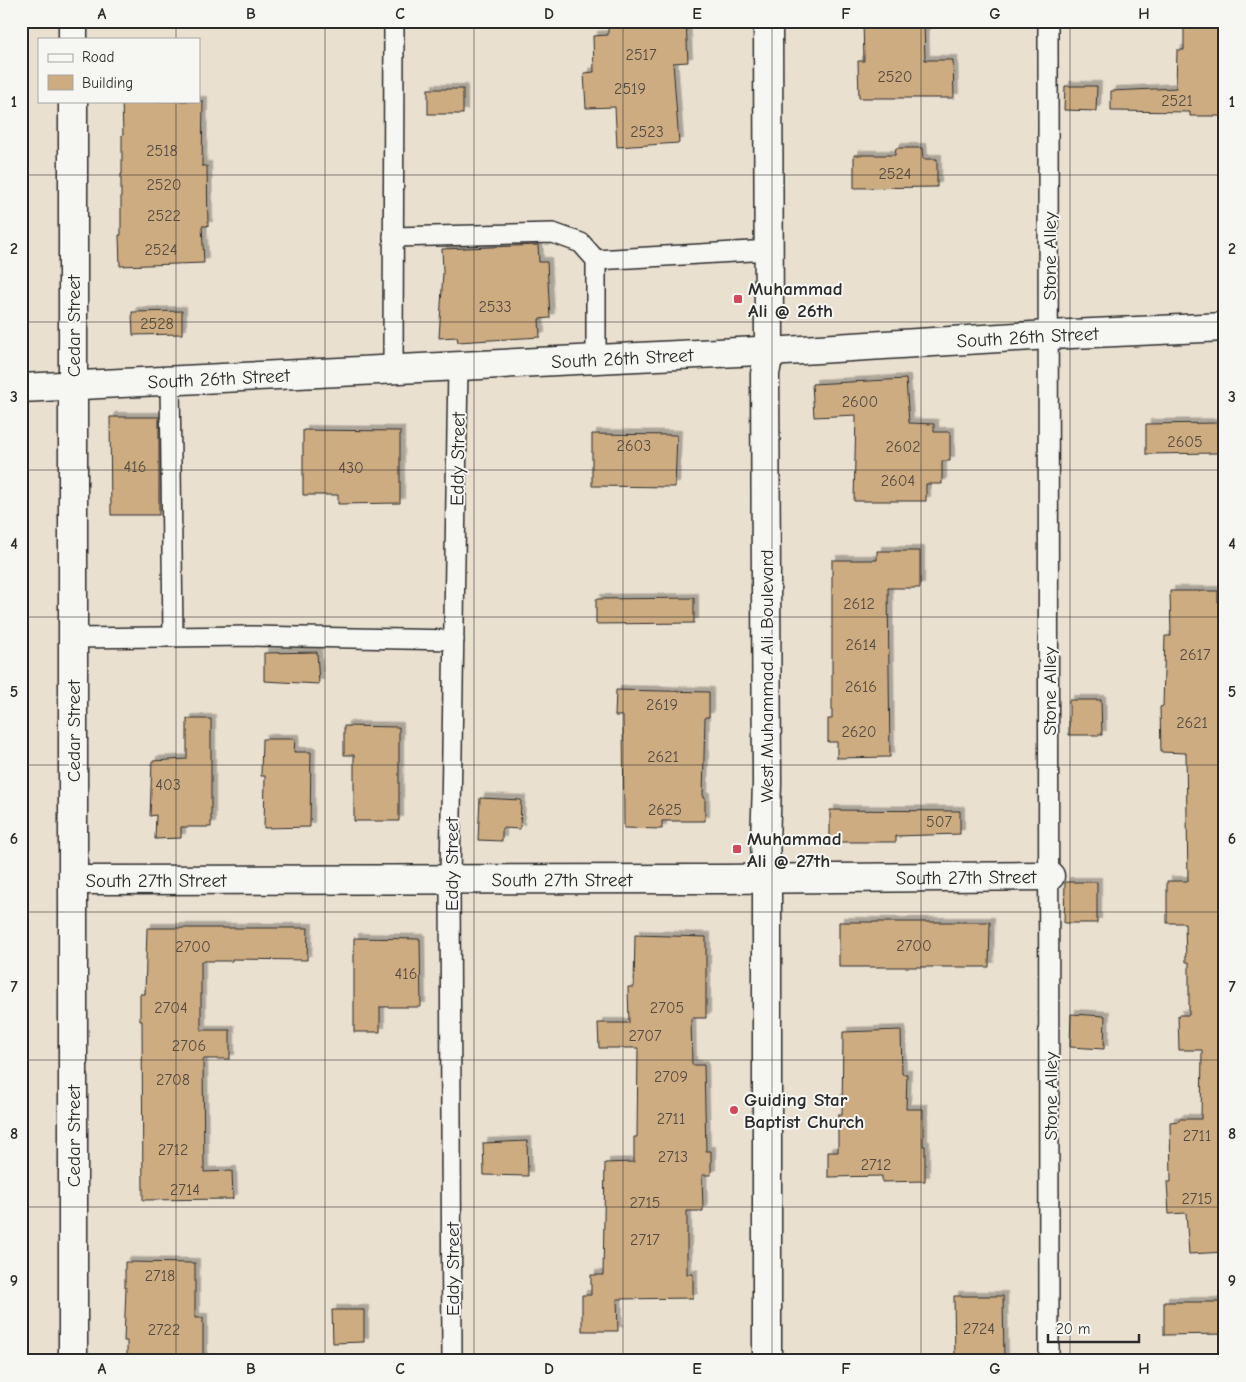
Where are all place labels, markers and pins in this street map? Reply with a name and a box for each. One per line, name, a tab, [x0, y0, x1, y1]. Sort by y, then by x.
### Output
place label: Muhammad Ali @ 26th	[748, 278, 843, 322]
marker: Muhammad Ali @ 26th	[732, 293, 744, 305]
place label: Muhammad Ali @ 27th	[747, 828, 842, 872]
marker: Muhammad Ali @ 27th	[731, 843, 743, 855]
place label: Guiding Star Baptist Church	[744, 1089, 864, 1133]
marker: Guiding Star Baptist Church	[728, 1104, 740, 1116]

